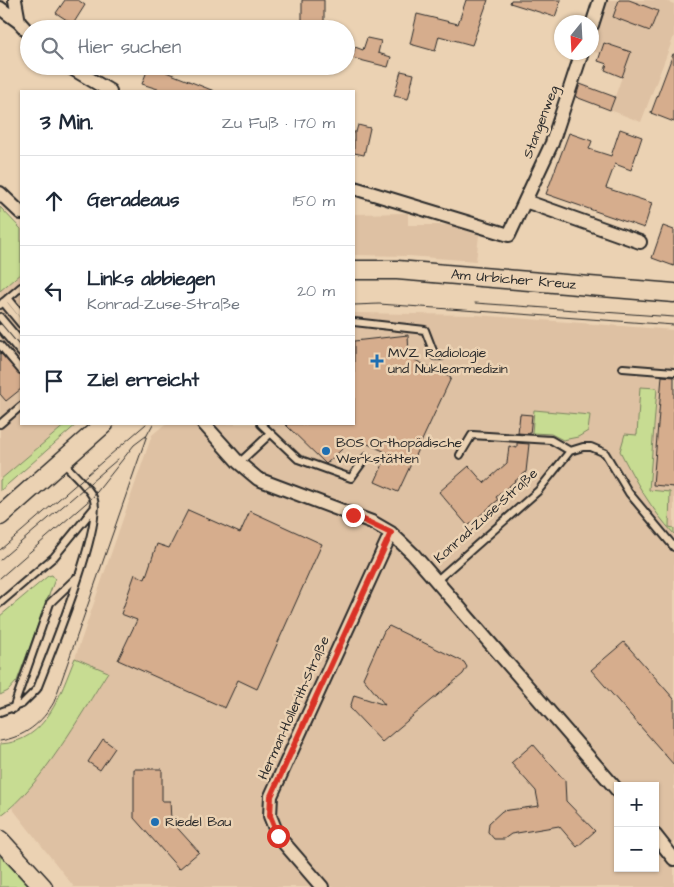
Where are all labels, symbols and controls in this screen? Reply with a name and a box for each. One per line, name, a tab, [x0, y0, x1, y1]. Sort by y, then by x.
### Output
north arrow	[554, 15, 599, 60]
search box	[20, 20, 355, 75]
icon: search	[38, 34, 66, 62]
text: Hier suchen	[78, 34, 181, 61]
street label: Stangenweg	[518, 83, 564, 161]
text: 3 Min.	[40, 108, 93, 137]
text: Zu Fuß · 170 m	[221, 112, 335, 134]
icon: ahead	[40, 187, 68, 215]
text: Geradeaus	[87, 187, 179, 214]
text: 150 m	[293, 190, 335, 212]
street label: Am Urbicher Kreuz	[450, 265, 577, 295]
text: Links abbiegen	[87, 266, 215, 293]
icon: left	[40, 277, 68, 305]
text: 20 m	[297, 280, 335, 302]
text: Konrad-Zuse-Straße	[87, 293, 240, 315]
place label: MVZ Radiologie und Nuklearmedizin	[388, 343, 508, 379]
marker: MVZ Radiologie und Nuklearmedizin	[370, 354, 384, 368]
icon: arrive	[40, 367, 68, 395]
text: Ziel erreicht	[87, 367, 199, 394]
place label: BOS Orthopädische Werkstätten	[336, 433, 463, 469]
marker: BOS Orthopädische Werkstätten	[320, 445, 332, 457]
street label: Konrad-Zuse-Straße	[430, 464, 543, 568]
route end	[342, 504, 365, 527]
street label: Herman-Hollerith-Straße	[253, 633, 335, 783]
map controls	[614, 782, 659, 872]
button: +	[614, 782, 659, 827]
place label: Riedel Bau	[165, 812, 231, 832]
marker: Riedel Bau	[149, 816, 161, 828]
route start	[267, 825, 290, 848]
button: −	[614, 827, 659, 872]

